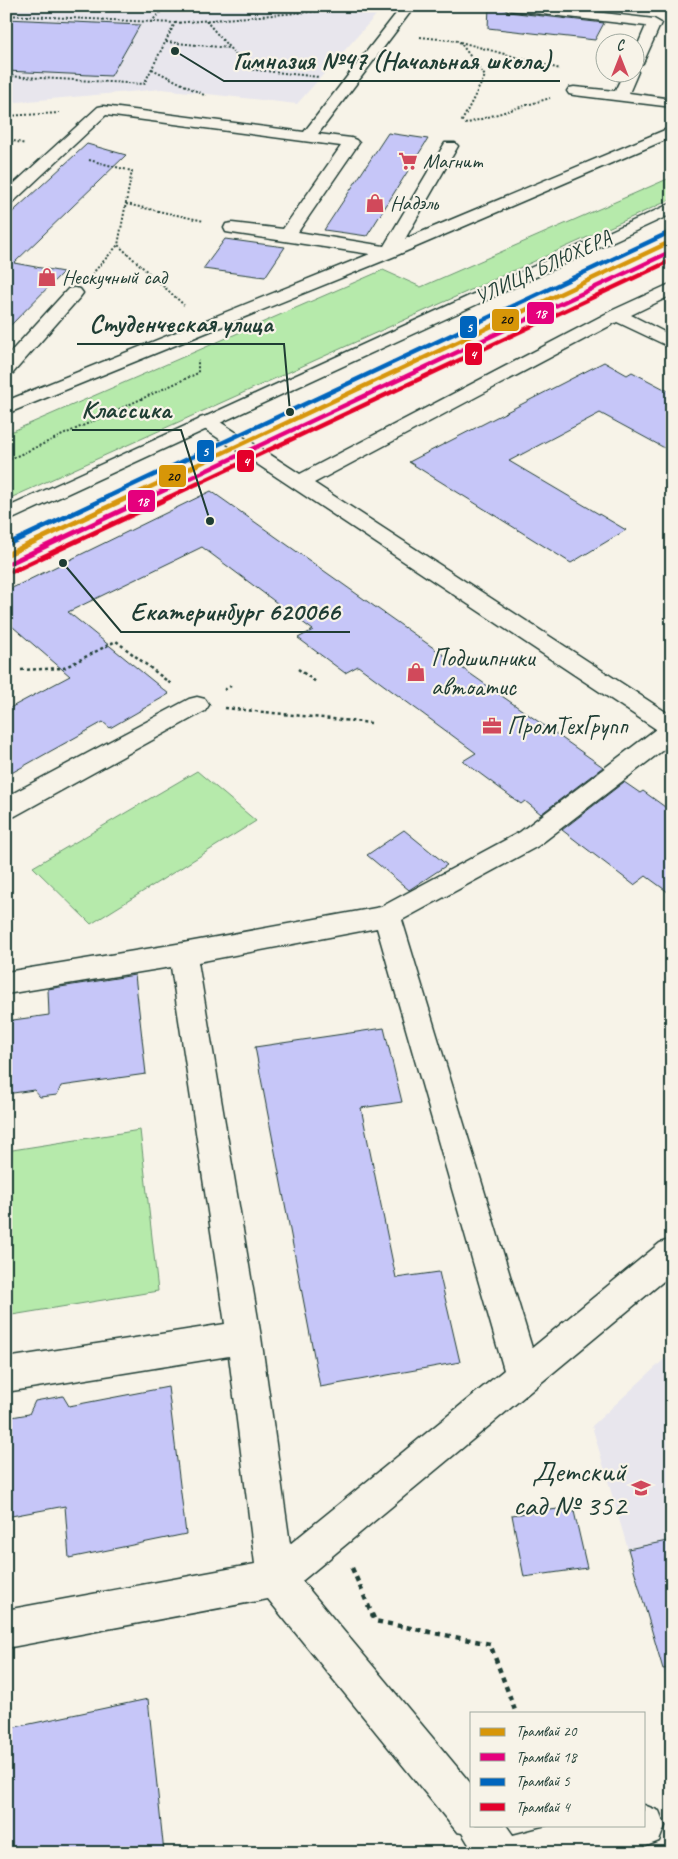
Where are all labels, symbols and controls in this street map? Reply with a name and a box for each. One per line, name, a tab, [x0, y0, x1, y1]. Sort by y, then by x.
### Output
north arrow	[596, 32, 646, 82]
text: С	[617, 37, 626, 54]
callout: Гимназия №47 (Начальная школа)	[224, 40, 560, 81]
text: Гимназия №47 (Начальная школа)	[233, 44, 553, 77]
place label: Магнит	[423, 148, 484, 174]
supermarket icon: Магнит	[397, 150, 419, 172]
place label: Надэль	[390, 190, 439, 216]
shop icon: Надэль	[364, 192, 386, 214]
street label: УЛИЦА БЛЮХЕРА	[471, 224, 616, 310]
place label: Нескучный сад	[62, 264, 169, 290]
shop icon: Нескучный сад	[36, 266, 58, 288]
line badge: 18	[526, 301, 555, 325]
callout: Студенческая улица	[77, 303, 284, 344]
text: 18	[534, 305, 548, 322]
text: Студенческая улица	[89, 307, 274, 340]
line badge: 20	[491, 308, 520, 332]
text: 20	[500, 311, 514, 328]
line badge: 5	[459, 315, 478, 339]
text: 5	[466, 319, 474, 336]
line badge: 4	[464, 342, 483, 366]
text: 4	[470, 346, 478, 363]
callout: Классика	[72, 389, 181, 430]
text: Классика	[81, 393, 173, 426]
line badge: 5	[196, 439, 215, 463]
text: 5	[202, 443, 210, 460]
line badge: 4	[236, 449, 255, 473]
text: 4	[243, 453, 251, 470]
line badge: 20	[158, 464, 187, 488]
text: 20	[167, 468, 181, 485]
line badge: 18	[127, 489, 156, 513]
text: 18	[136, 493, 150, 510]
callout: Екатеринбург 620066	[121, 591, 350, 632]
text: Екатеринбург 620066	[130, 595, 341, 628]
place label: Подшипники автоатис	[431, 642, 536, 703]
shop icon: Подшипники автоатис	[405, 661, 427, 683]
place label: ПромТехГрупп	[507, 710, 629, 742]
office icon: ПромТехГрупп	[481, 715, 503, 737]
place label: Детский сад № 352	[513, 1452, 628, 1524]
school or university icon: Детский сад № 352	[630, 1477, 652, 1499]
legend	[470, 1712, 646, 1826]
text: Трамвай 20	[516, 1722, 578, 1741]
text: Трамвай 18	[516, 1748, 578, 1767]
text: Трамвай 5	[516, 1772, 571, 1791]
text: Трамвай 4	[516, 1798, 571, 1817]

